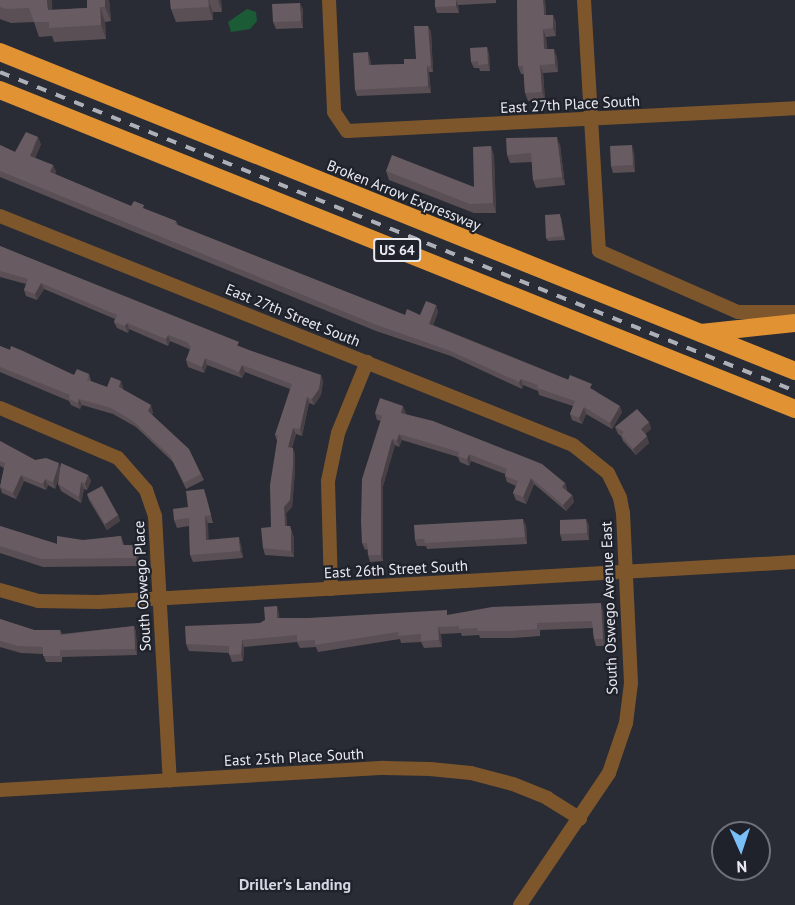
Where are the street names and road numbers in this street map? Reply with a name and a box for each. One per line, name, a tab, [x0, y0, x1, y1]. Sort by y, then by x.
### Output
street label: East 27th Place South	[500, 91, 640, 117]
street label: Broken Arrow Expressway	[324, 156, 484, 234]
road number: US 64	[373, 239, 421, 261]
street label: East 27th Street South	[223, 280, 363, 350]
street label: South Oswego Place	[130, 520, 154, 652]
street label: South Oswego Avenue East	[597, 521, 621, 695]
street label: East 26th Street South	[324, 556, 468, 582]
street label: East 25th Place South	[224, 744, 364, 770]

